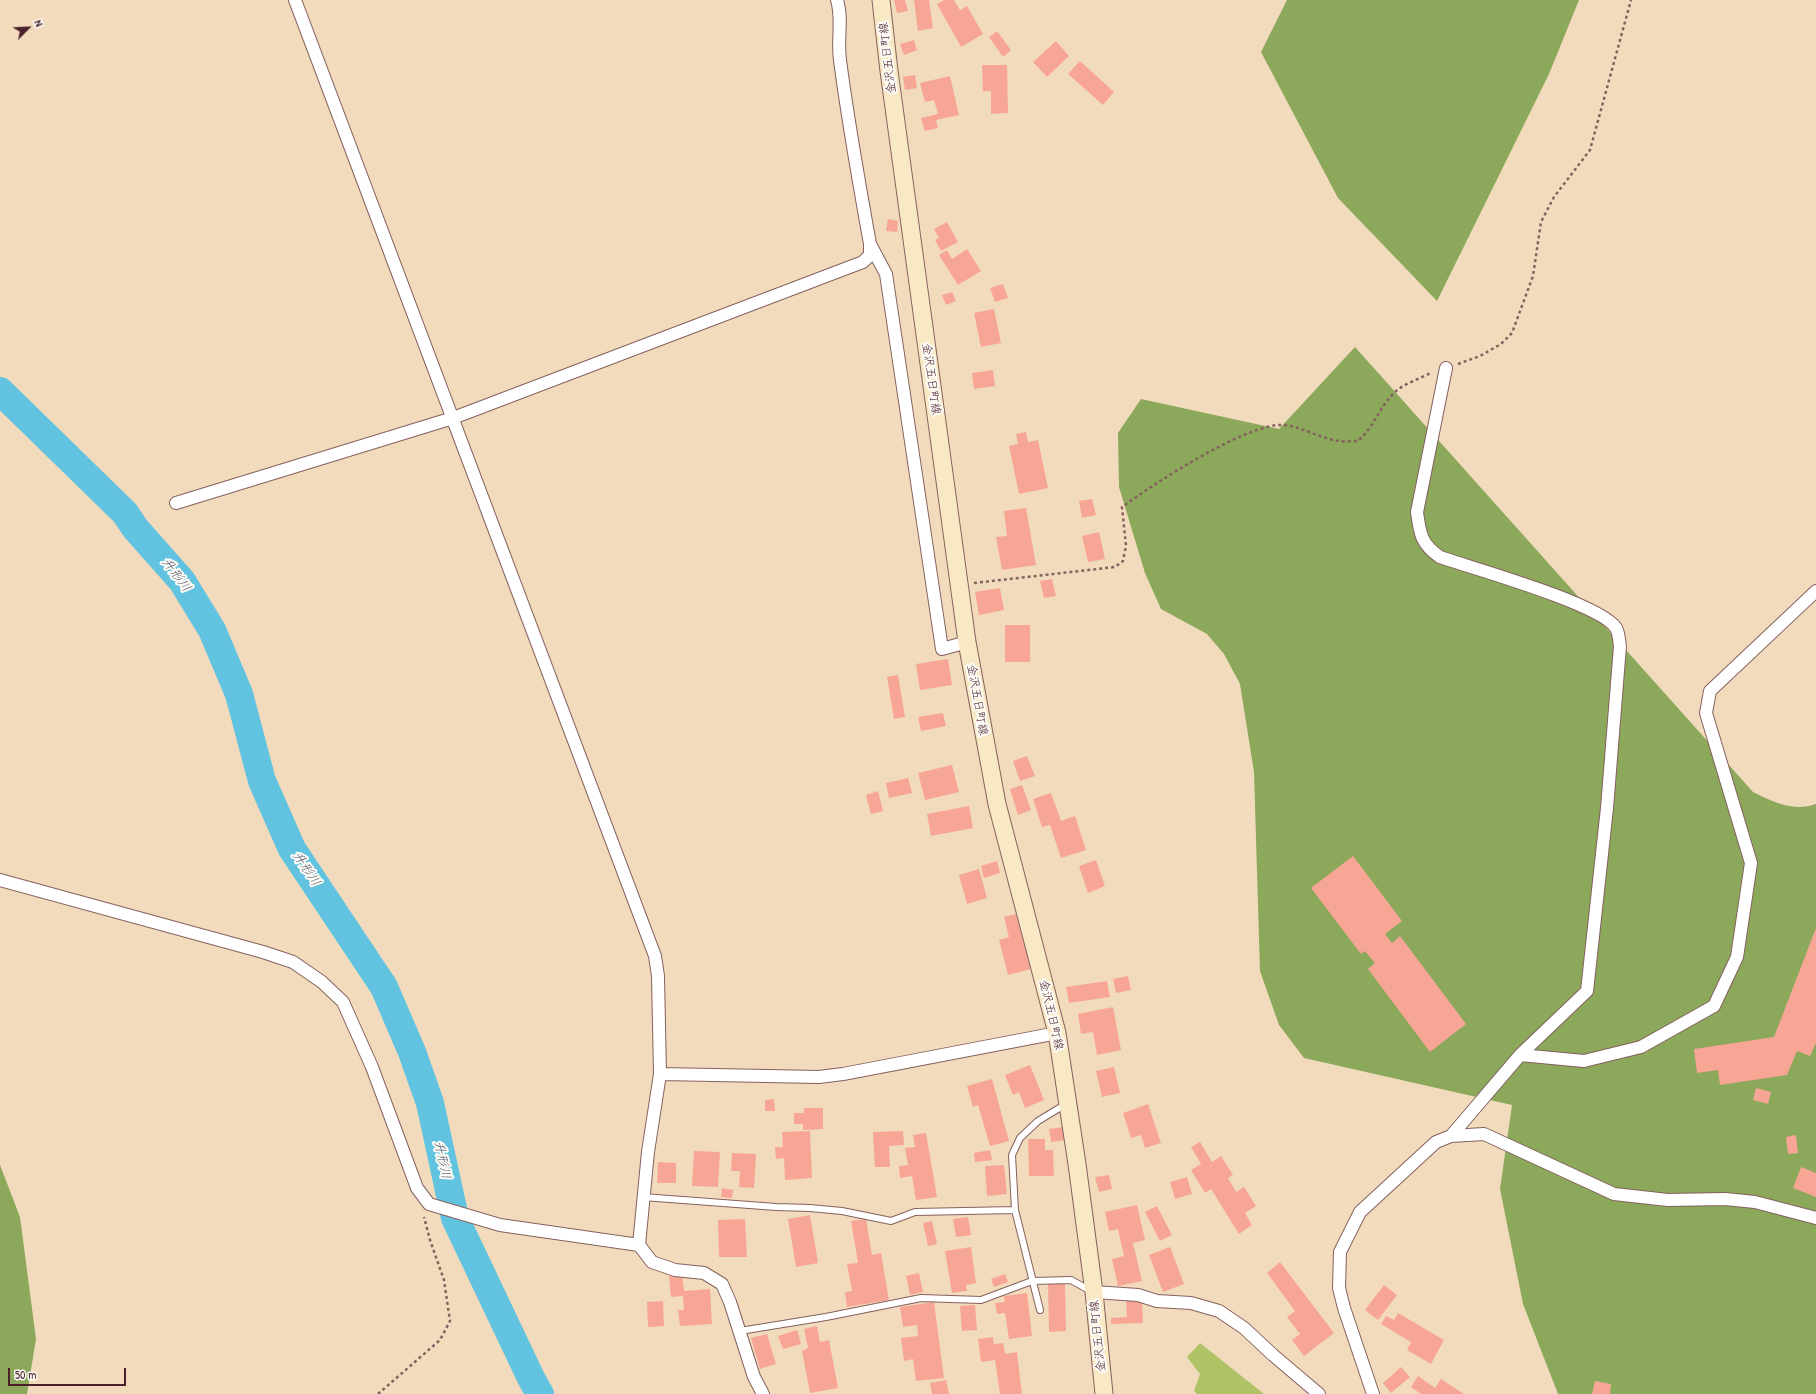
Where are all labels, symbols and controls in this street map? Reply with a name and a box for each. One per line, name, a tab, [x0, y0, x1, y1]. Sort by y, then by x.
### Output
north arrow	[8, 8, 48, 48]
text: N	[31, 18, 47, 29]
street label: 金沢五日町線	[876, 21, 900, 95]
street label: 金沢五日町線	[919, 342, 943, 416]
water label: 升形川	[158, 555, 194, 595]
street label: 金沢五日町線	[964, 663, 990, 737]
water label: 升形川	[289, 848, 323, 890]
street label: 金沢五日町線	[1036, 978, 1066, 1052]
water label: 升形川	[430, 1139, 454, 1181]
street label: 金沢五日町線	[1087, 1299, 1109, 1373]
scale bar	[10, 1360, 128, 1386]
text: 50 m	[15, 1366, 36, 1383]

